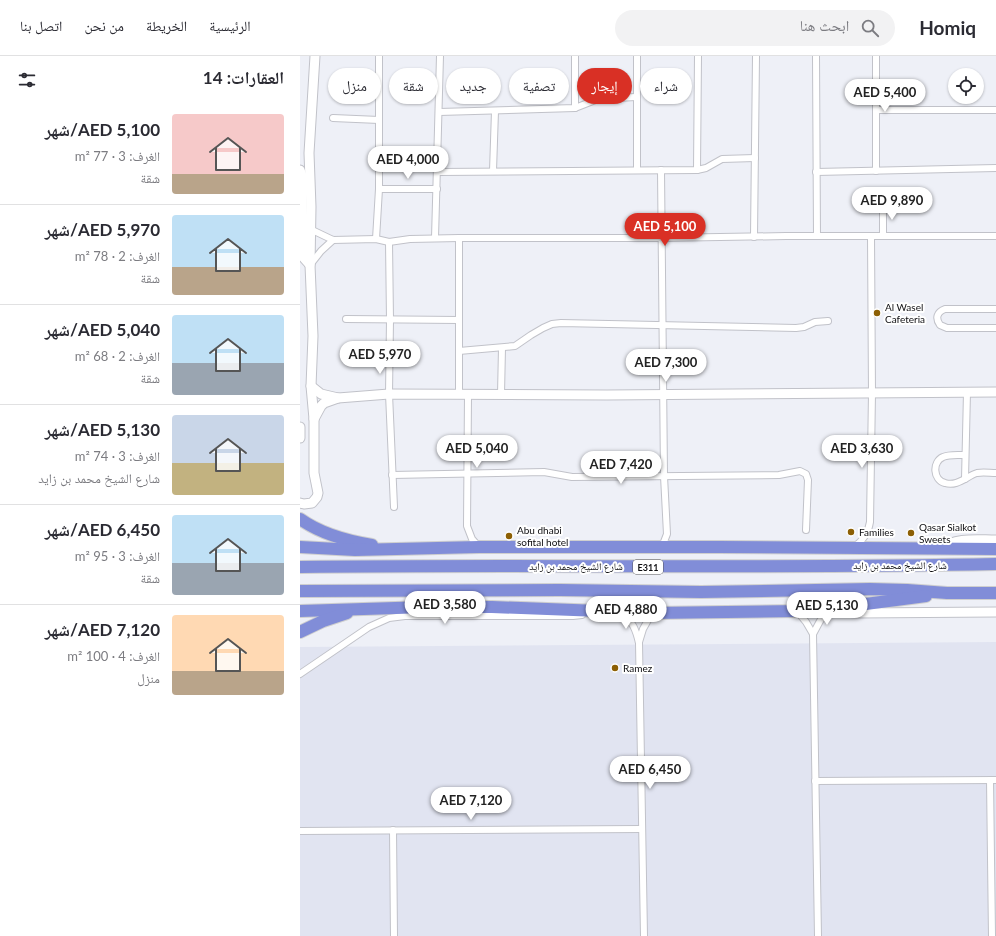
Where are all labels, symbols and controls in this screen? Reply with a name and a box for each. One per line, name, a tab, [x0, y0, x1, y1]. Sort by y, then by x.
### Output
search box	[615, 10, 895, 46]
text: ابحث هنا	[800, 16, 849, 34]
text: Homiq	[919, 16, 976, 39]
text: اتصل بنا	[20, 17, 62, 34]
text: من نحن	[84, 17, 124, 34]
text: الخريطة	[146, 17, 187, 34]
text: الرئيسية	[209, 17, 251, 34]
icon: search	[859, 17, 881, 39]
text: العقارات: 14	[203, 67, 284, 88]
chip: منزل	[328, 68, 381, 104]
chip: شقة	[389, 68, 438, 104]
chip: جديد	[446, 68, 501, 104]
chip: تصفية	[509, 68, 569, 104]
chip: إيجار	[577, 68, 632, 104]
chip: شراء	[640, 68, 692, 104]
map controls	[948, 68, 984, 104]
button: locate	[948, 68, 984, 104]
icon: filters	[16, 69, 38, 91]
pin: AED 5,400	[839, 79, 931, 113]
text: AED 5,400	[854, 84, 916, 100]
text: AED 5,100/شهر	[45, 119, 160, 140]
icon: home	[204, 130, 252, 178]
pin: AED 4,000	[362, 146, 454, 180]
text: الغرف: 3 · 77 m²	[75, 148, 160, 164]
text: AED 4,000	[377, 151, 439, 167]
text: شقة	[141, 170, 160, 186]
pin: AED 9,890	[846, 187, 938, 221]
text: AED 9,890	[861, 192, 923, 208]
pin: AED 5,100	[619, 213, 711, 247]
text: AED 5,100	[634, 218, 696, 234]
text: AED 5,970/شهر	[45, 219, 160, 240]
icon: home	[204, 231, 252, 279]
text: الغرف: 2 · 78 m²	[75, 248, 160, 264]
text: شقة	[141, 270, 160, 286]
place label: Al Wasel Cafeteria	[885, 301, 925, 325]
marker: Al Wasel Cafeteria	[872, 308, 882, 318]
text: AED 5,040/شهر	[45, 319, 160, 340]
icon: home	[204, 331, 252, 379]
pin: AED 5,970	[334, 341, 426, 375]
text: AED 5,970	[349, 346, 411, 362]
text: الغرف: 2 · 68 m²	[75, 348, 160, 364]
pin: AED 7,300	[620, 349, 712, 383]
text: AED 7,300	[635, 354, 697, 370]
text: شقة	[141, 370, 160, 386]
text: AED 5,130/شهر	[45, 419, 160, 440]
icon: home	[204, 431, 252, 479]
pin: AED 5,040	[431, 435, 523, 469]
pin: AED 3,630	[816, 435, 908, 469]
text: AED 5,040	[446, 440, 508, 456]
text: AED 3,630	[831, 440, 893, 456]
text: الغرف: 3 · 74 m²	[75, 448, 160, 464]
pin: AED 7,420	[575, 451, 667, 485]
text: AED 7,420	[590, 456, 652, 472]
text: شارع الشيخ محمد بن زايد	[38, 470, 160, 486]
text: AED 6,450/شهر	[45, 519, 160, 540]
place label: Qasar Sialkot Sweets	[919, 521, 977, 545]
place label: Abu dhabi sofital hotel	[517, 524, 568, 548]
place label: Families	[859, 526, 894, 538]
marker: Families	[846, 527, 856, 537]
marker: Qasar Sialkot Sweets	[906, 528, 916, 538]
icon: home	[204, 531, 252, 579]
marker: Abu dhabi sofital hotel	[504, 531, 514, 541]
text: الغرف: 3 · 95 m²	[75, 548, 160, 564]
street label: شارع الشيخ محمد بن زايد	[853, 559, 947, 572]
street label: شارع الشيخ محمد بن زايد	[529, 560, 623, 573]
road number: E311	[633, 560, 663, 574]
text: شقة	[141, 570, 160, 586]
pin: AED 3,580	[399, 591, 491, 625]
pin: AED 5,130	[781, 592, 873, 626]
text: AED 3,580	[414, 596, 476, 612]
pin: AED 4,880	[580, 596, 672, 630]
text: AED 5,130	[796, 597, 858, 613]
text: AED 4,880	[595, 601, 657, 617]
text: AED 7,120/شهر	[45, 619, 160, 640]
icon: home	[204, 631, 252, 679]
text: الغرف: 4 · 100 m²	[67, 648, 160, 664]
place label: Ramez	[623, 662, 653, 674]
marker: Ramez	[610, 663, 620, 673]
text: منزل	[137, 670, 160, 686]
pin: AED 6,450	[604, 756, 696, 790]
text: AED 6,450	[619, 761, 681, 777]
pin: AED 7,120	[425, 787, 517, 821]
text: AED 7,120	[440, 792, 502, 808]

